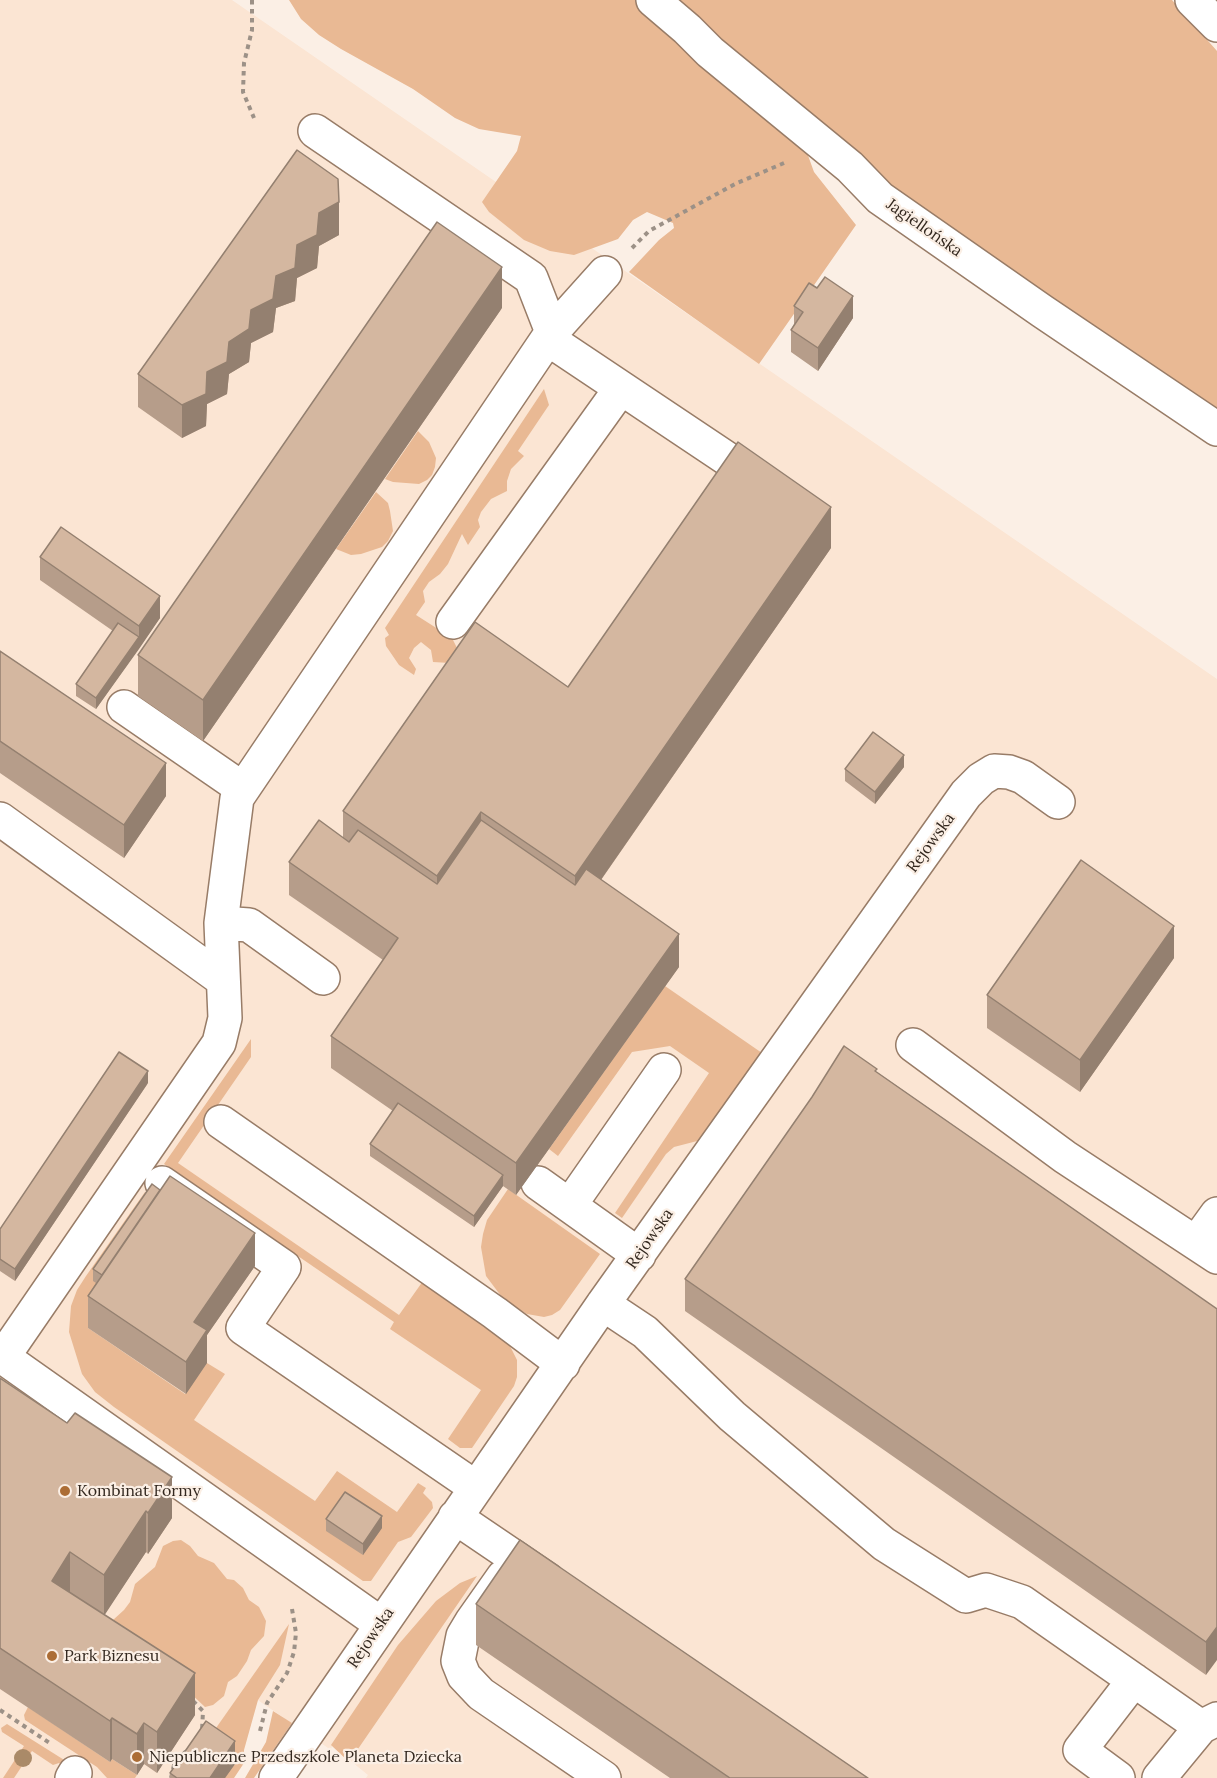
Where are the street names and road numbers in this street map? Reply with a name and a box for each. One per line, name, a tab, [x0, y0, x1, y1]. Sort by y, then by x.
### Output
street label: Jagiellońska	[882, 195, 966, 261]
street label: Rejowska	[903, 809, 959, 877]
street label: Rejowska	[622, 1205, 678, 1273]
street label: Rejowska	[344, 1604, 398, 1672]

